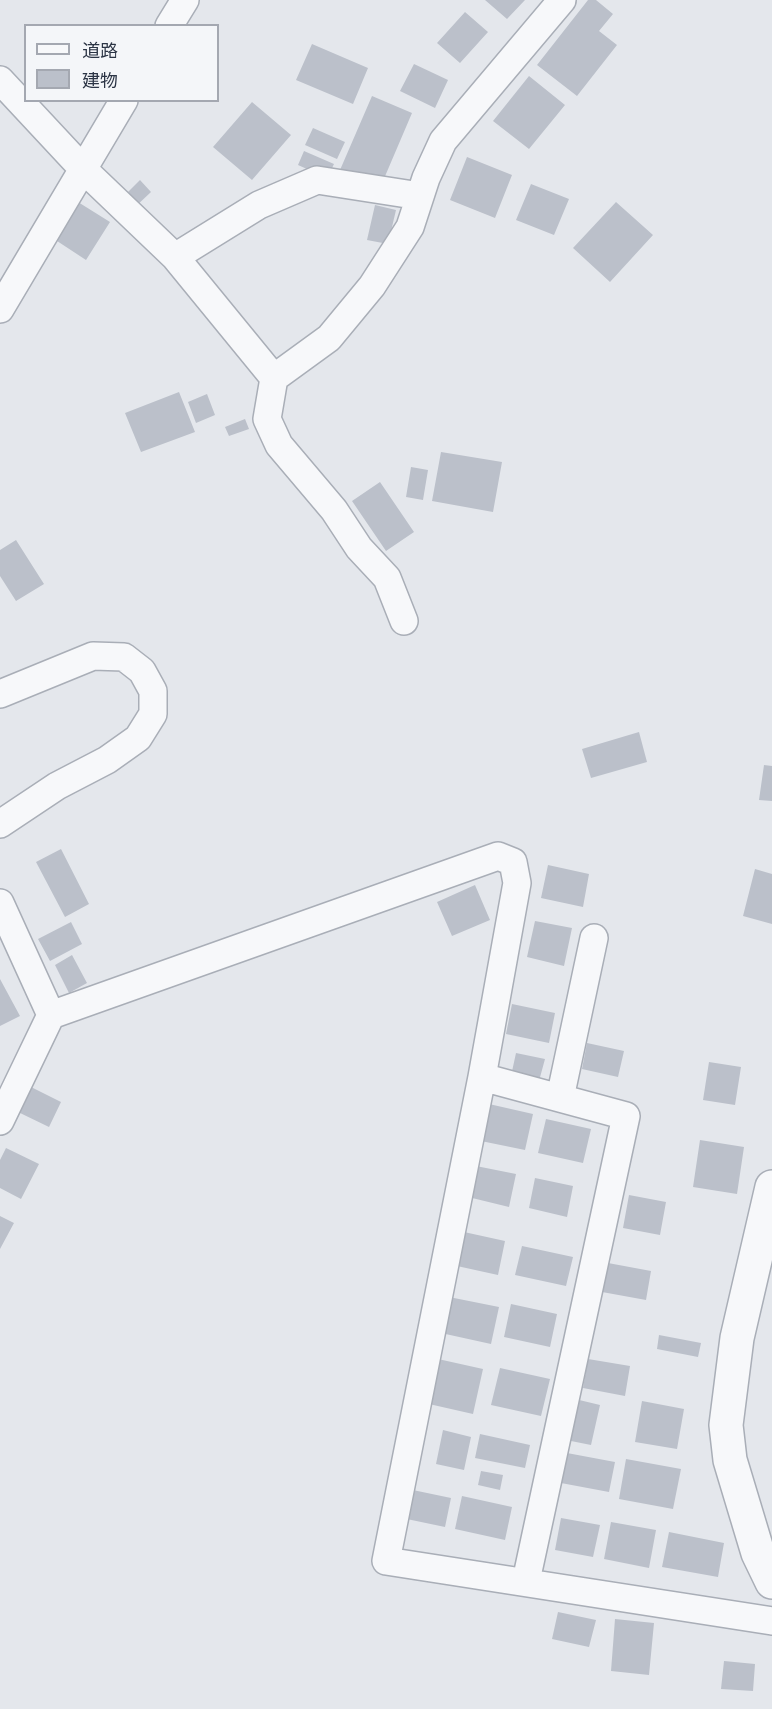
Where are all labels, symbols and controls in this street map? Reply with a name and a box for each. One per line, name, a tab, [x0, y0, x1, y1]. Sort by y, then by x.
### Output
legend	[24, 24, 219, 102]
text: 道路	[82, 40, 118, 62]
text: 建物	[82, 70, 118, 92]

